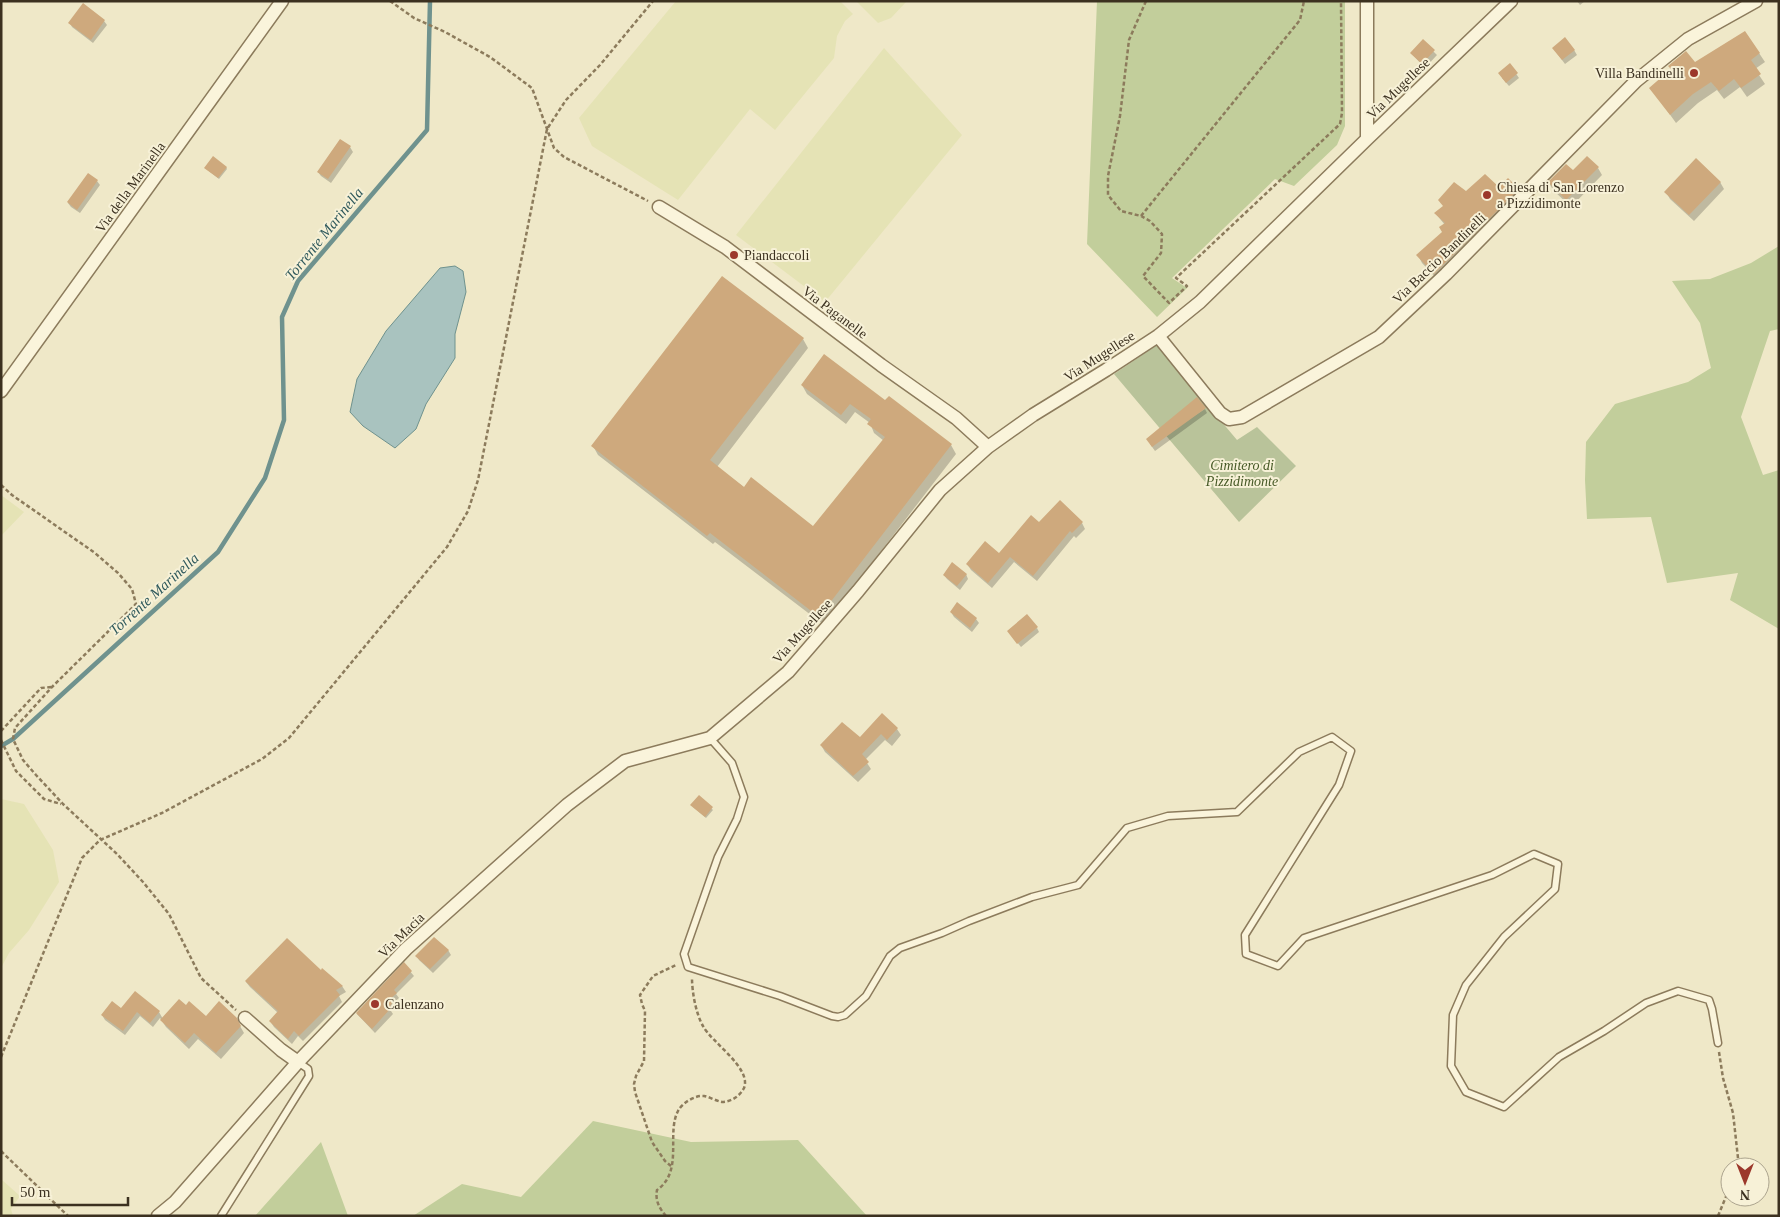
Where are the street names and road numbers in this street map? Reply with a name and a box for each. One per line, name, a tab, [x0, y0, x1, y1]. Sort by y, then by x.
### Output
street label: Via Mugellese	[1364, 55, 1433, 122]
street label: Via della Marinella	[93, 139, 169, 235]
street label: Via Baccio Bandinelli	[1390, 210, 1489, 307]
street label: Via Paganelle	[799, 283, 870, 342]
street label: Via Mugellese	[1061, 328, 1137, 385]
street label: Via Mugellese	[770, 596, 835, 667]
street label: Via Macia	[375, 909, 428, 961]

